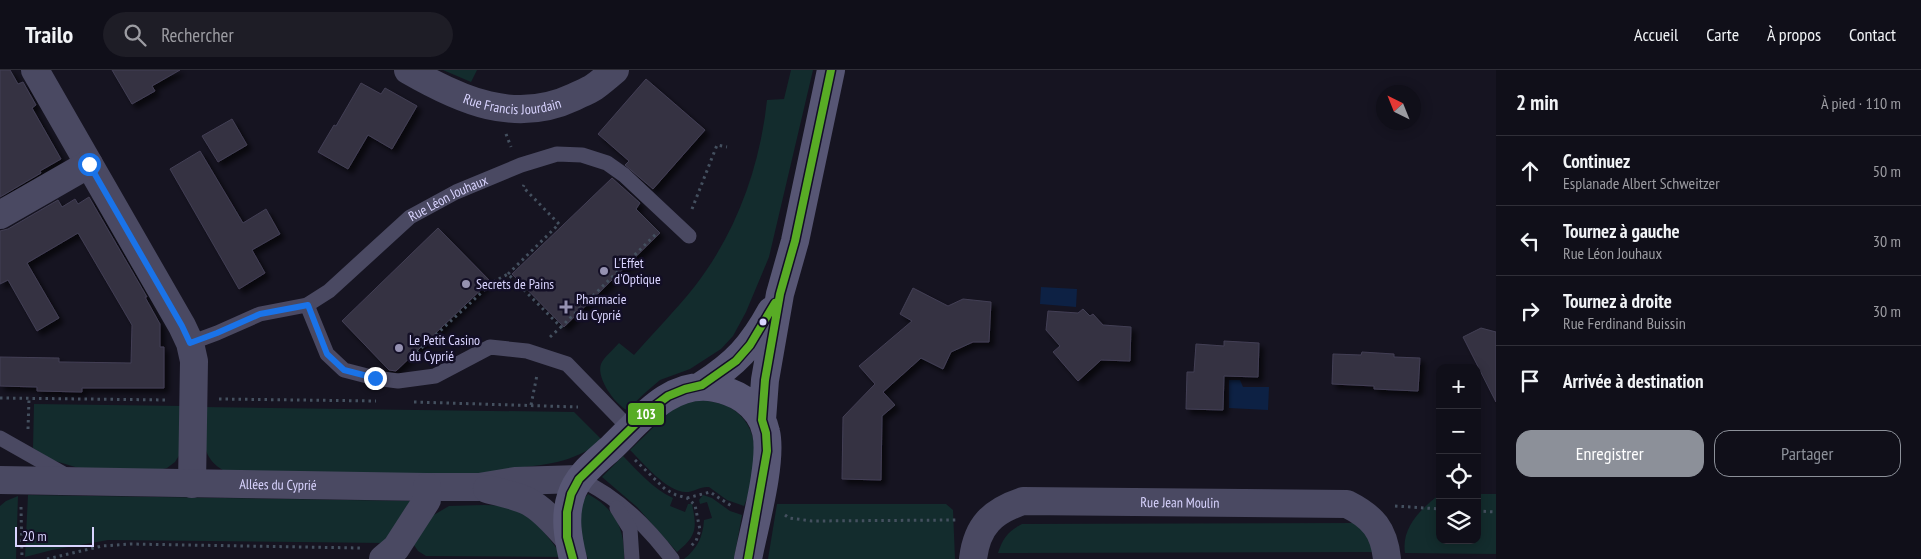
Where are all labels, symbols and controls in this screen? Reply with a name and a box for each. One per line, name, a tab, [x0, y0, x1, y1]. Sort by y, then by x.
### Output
search box	[103, 12, 453, 57]
text: Trailo	[25, 19, 73, 50]
icon: search	[121, 21, 149, 49]
text: Rechercher	[161, 23, 234, 47]
text: Accueil	[1634, 23, 1678, 46]
text: Carte	[1706, 23, 1739, 46]
text: À propos	[1767, 23, 1821, 46]
text: Contact	[1849, 23, 1896, 46]
north arrow	[1376, 85, 1421, 130]
street label: Rue Francis Jourdain	[461, 89, 563, 118]
text: 2 min	[1516, 89, 1558, 116]
text: À pied · 110 m	[1821, 93, 1901, 113]
text: Continuez	[1563, 149, 1630, 173]
route start	[78, 153, 101, 176]
icon: ahead	[1516, 157, 1544, 185]
text: 50 m	[1873, 161, 1901, 181]
street label: Rue Léon Jouhaux	[405, 171, 491, 225]
text: Esplanade Albert Schweitzer	[1563, 173, 1720, 193]
text: Tournez à gauche	[1563, 219, 1680, 243]
icon: left	[1516, 227, 1544, 255]
text: 30 m	[1873, 231, 1901, 251]
text: Rue Léon Jouhaux	[1563, 243, 1662, 263]
place label: L'Effet d'Optique	[614, 254, 661, 288]
marker: L'Effet d'Optique	[598, 265, 610, 277]
place label: Secrets de Pains	[476, 275, 554, 293]
marker: Secrets de Pains	[460, 278, 472, 290]
text: Tournez à droite	[1563, 289, 1672, 313]
place label: Pharmacie du Cyprié	[576, 290, 627, 324]
icon: right	[1516, 297, 1544, 325]
marker: Pharmacie du Cyprié	[560, 301, 572, 313]
text: 30 m	[1873, 301, 1901, 321]
text: Rue Ferdinand Buissin	[1563, 313, 1686, 333]
unlabelled marker	[758, 317, 768, 327]
place label: Le Petit Casino du Cyprié	[409, 331, 480, 365]
marker: Le Petit Casino du Cyprié	[393, 342, 405, 354]
map controls	[1436, 364, 1481, 544]
button: +	[1436, 364, 1481, 409]
route end	[364, 367, 387, 390]
icon: arrive	[1516, 367, 1544, 395]
text: Arrivée à destination	[1563, 369, 1704, 393]
line badge: 103	[627, 402, 665, 426]
text: 103	[636, 405, 656, 423]
button: −	[1436, 409, 1481, 454]
button: Enregistrer	[1516, 430, 1704, 477]
button: Partager	[1714, 430, 1901, 477]
button: locate	[1436, 454, 1481, 499]
street label: Allées du Cyprié	[239, 475, 317, 494]
street label: Rue Jean Moulin	[1140, 493, 1219, 512]
button: layers	[1436, 499, 1481, 544]
scale bar	[15, 524, 94, 547]
text: 20 m	[22, 527, 47, 545]

